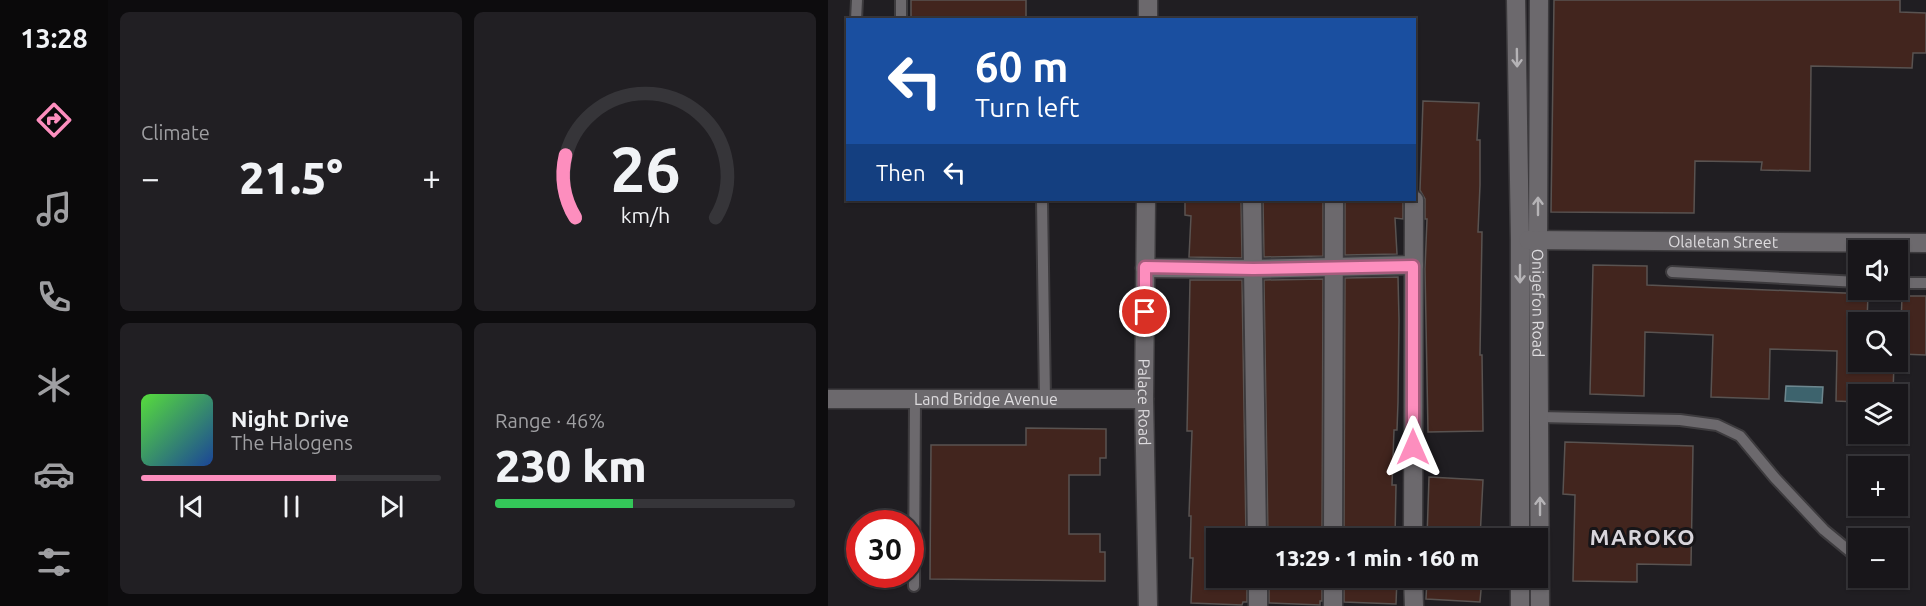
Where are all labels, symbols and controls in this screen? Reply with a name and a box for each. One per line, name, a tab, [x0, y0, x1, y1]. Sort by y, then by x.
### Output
text: 13:28	[20, 23, 88, 53]
icon: left	[876, 42, 954, 120]
text: 60 m	[975, 43, 1069, 90]
one-way arrow	[1512, 48, 1523, 68]
text: Turn left	[975, 92, 1079, 122]
icon: directions	[33, 99, 75, 141]
text: Climate	[141, 121, 210, 144]
text: 26	[610, 134, 680, 204]
text: 21.5°	[239, 152, 343, 203]
icon: left	[938, 156, 971, 189]
text: −	[141, 159, 160, 196]
text: +	[422, 159, 441, 196]
text: Then	[876, 160, 926, 185]
icon: music	[33, 188, 75, 230]
one-way arrow	[1532, 196, 1544, 216]
text: km/h	[620, 204, 670, 228]
street label: Olaletan Street	[1668, 232, 1779, 251]
map controls	[1848, 240, 1908, 588]
button: sound	[1848, 240, 1908, 300]
street label: Onigefon Road	[1529, 249, 1548, 357]
one-way arrow	[1514, 264, 1526, 284]
icon: phone	[33, 276, 75, 318]
pin	[1119, 286, 1170, 337]
icon: arrive	[1128, 295, 1161, 328]
button: search	[1848, 312, 1908, 372]
street label: Palace Road	[1135, 358, 1154, 446]
icon: climate	[33, 364, 75, 406]
button: layers	[1848, 384, 1908, 444]
street label: Land Bridge Avenue	[914, 390, 1058, 408]
text: Night Drive	[231, 406, 349, 431]
text: Range · 46%	[495, 409, 605, 432]
position arrow	[1381, 415, 1445, 479]
text: The Halogens	[231, 431, 353, 454]
text: 230 km	[495, 440, 647, 491]
icon: car	[33, 453, 75, 495]
button: +	[1848, 456, 1908, 516]
icon: previous	[175, 490, 208, 523]
icon: pause	[275, 490, 308, 523]
icon: next	[375, 490, 408, 523]
one-way arrow	[1534, 496, 1546, 516]
speed limit sign: 30	[846, 510, 924, 588]
district label: MAROKO	[1590, 524, 1696, 549]
button: −	[1848, 528, 1908, 588]
icon: filters	[33, 541, 75, 583]
text: 13:29 · 1 min · 160 m	[1275, 545, 1479, 570]

